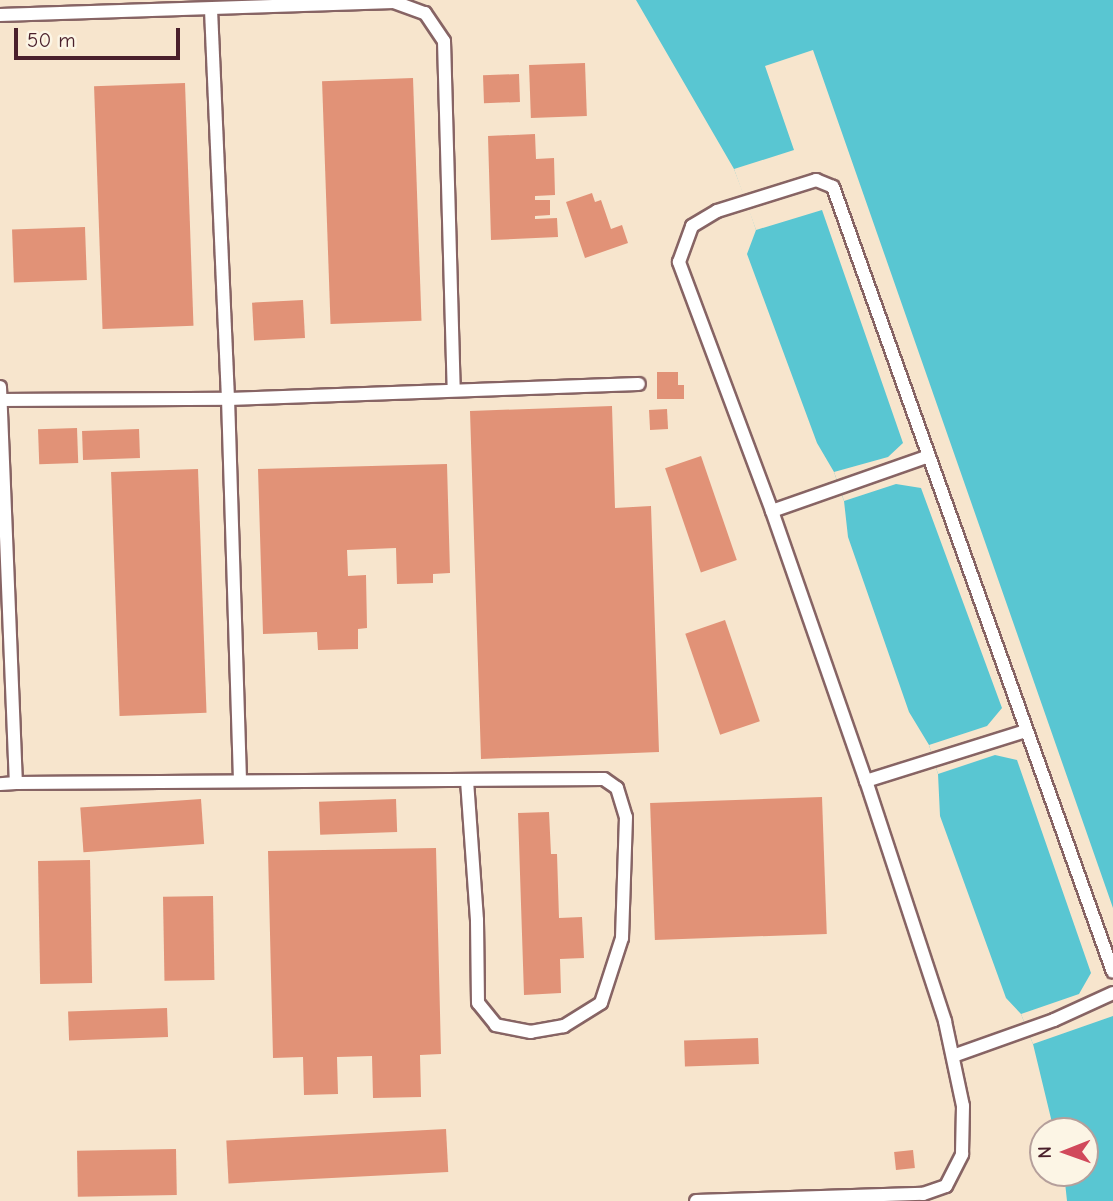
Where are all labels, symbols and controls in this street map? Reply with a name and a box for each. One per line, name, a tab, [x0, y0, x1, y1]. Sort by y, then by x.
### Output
scale bar	[18, 14, 184, 58]
text: 50 m	[27, 28, 76, 52]
north arrow	[1029, 1117, 1099, 1187]
text: N	[1034, 1146, 1056, 1159]

